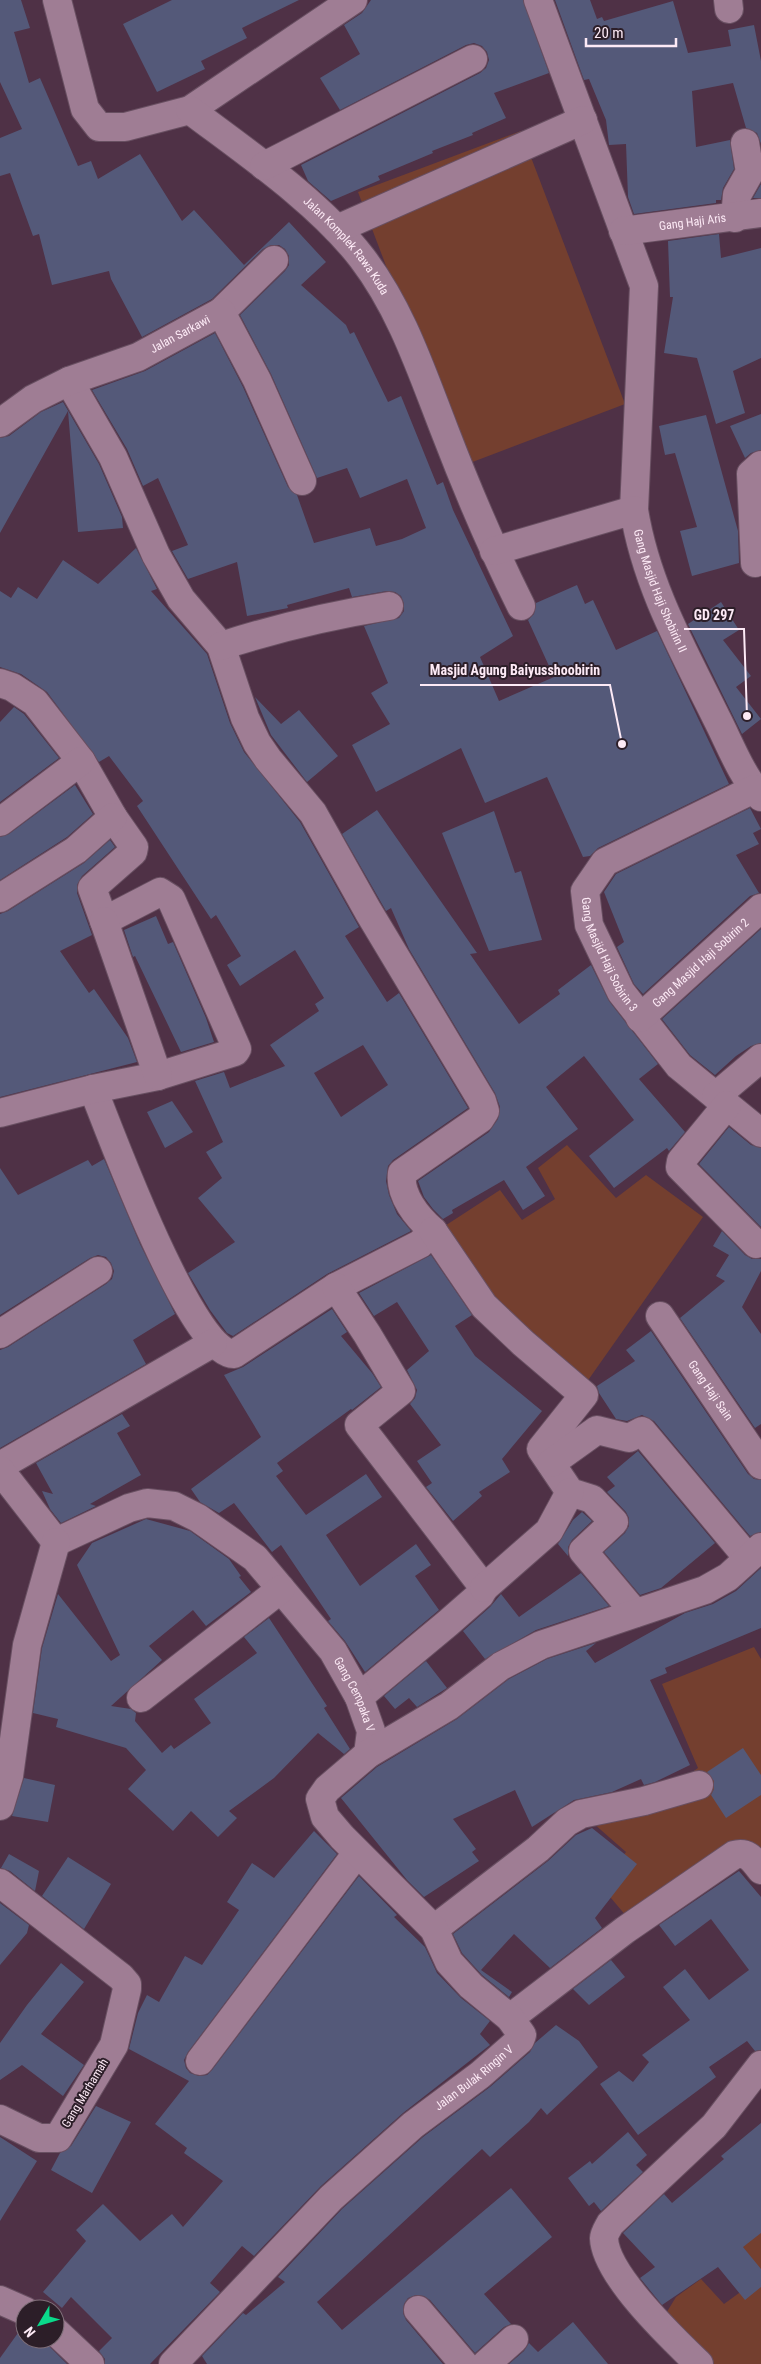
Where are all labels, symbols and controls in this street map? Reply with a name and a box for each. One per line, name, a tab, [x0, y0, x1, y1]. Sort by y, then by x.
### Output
scale bar	[586, 15, 676, 47]
text: 20 m	[594, 24, 624, 42]
street label: Jalan Komplek Rawa Kuda	[300, 194, 392, 298]
street label: Gang Haji Aris	[658, 211, 727, 233]
street label: Jalan Sarkawi	[148, 312, 212, 356]
street label: Gang Masjid Haji Shobirin II	[631, 528, 690, 655]
callout: GD 297	[684, 600, 744, 629]
text: GD 297	[694, 607, 734, 623]
callout: Masjid Agung Baiyusshoobirin	[420, 656, 610, 685]
text: Masjid Agung Baiyusshoobirin	[430, 662, 600, 678]
street label: Gang Masjid Haji Sobirin 3	[579, 896, 641, 1014]
street label: Gang Masjid Haji Sobirin 2	[650, 916, 752, 1010]
street label: Gang Haji Sain	[685, 1358, 736, 1423]
street label: Gang Cempaka V	[331, 1654, 378, 1734]
street label: Jalan Bulak Ringin V	[432, 2042, 516, 2113]
street label: Gang Marhamah	[59, 2056, 111, 2130]
north arrow	[15, 2299, 65, 2349]
text: N	[21, 2324, 39, 2340]

